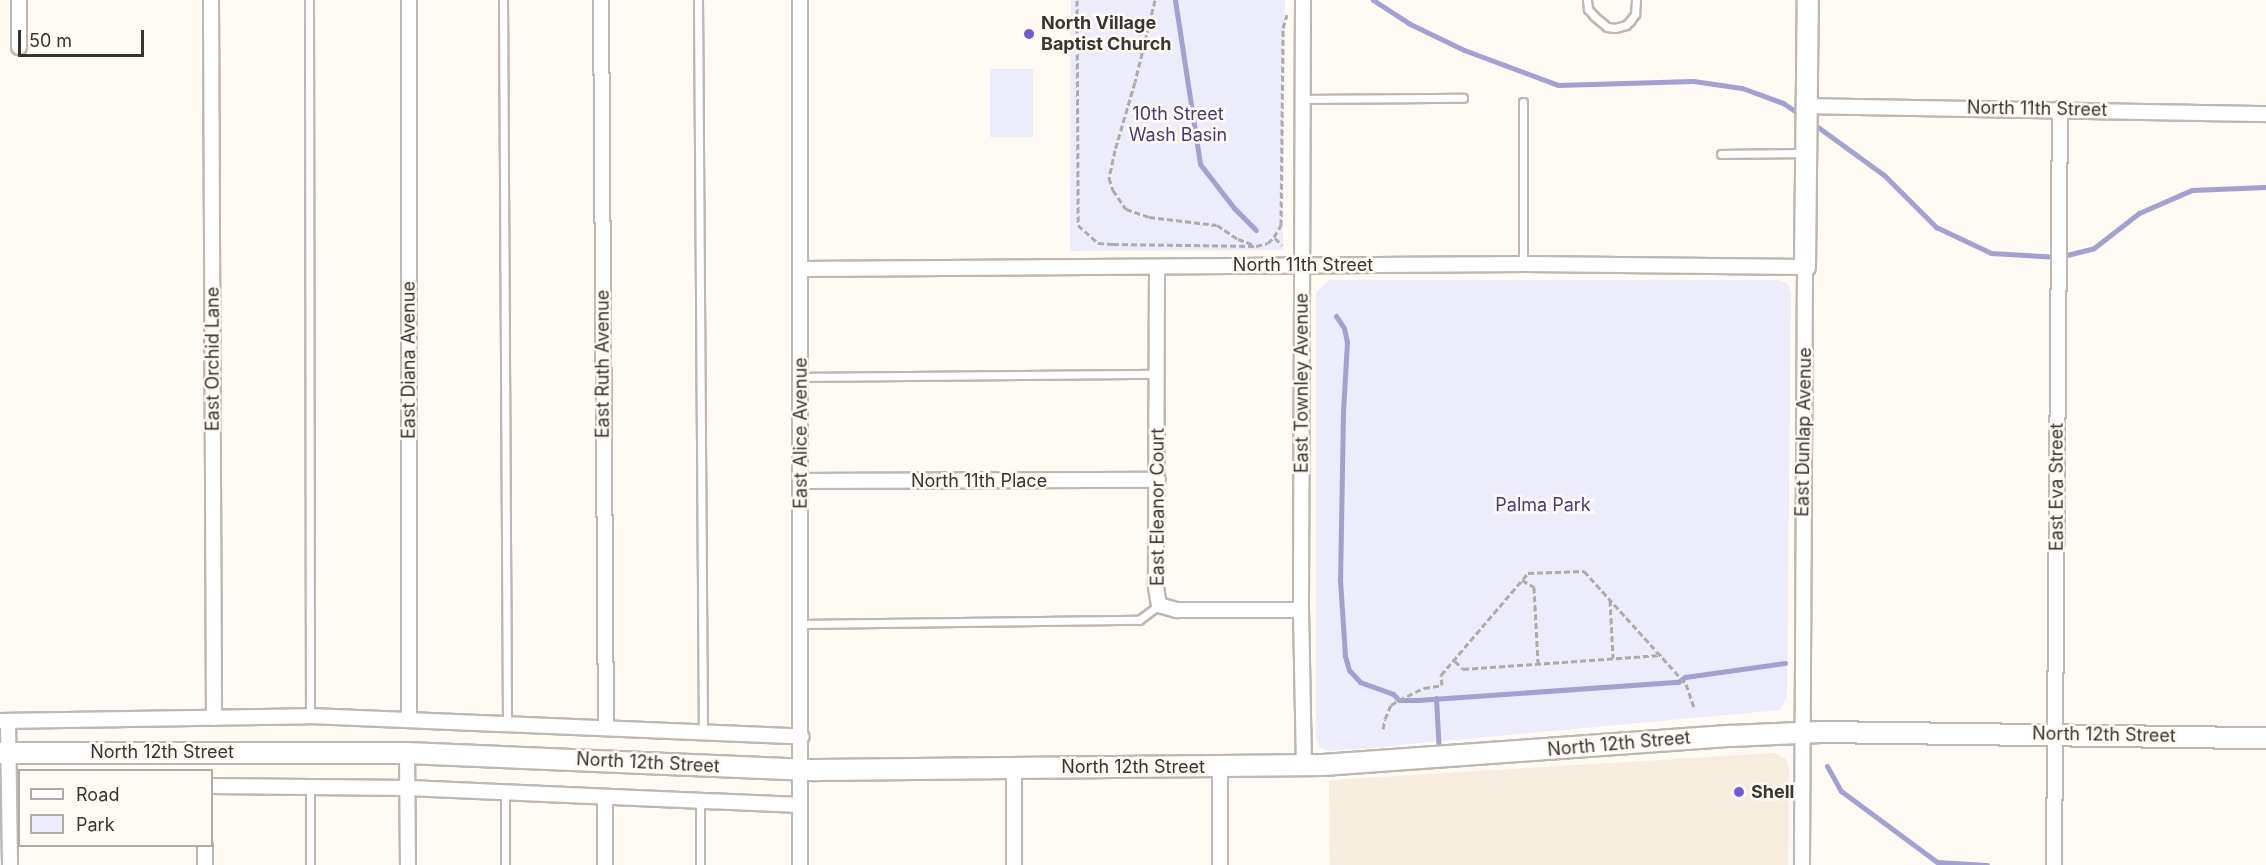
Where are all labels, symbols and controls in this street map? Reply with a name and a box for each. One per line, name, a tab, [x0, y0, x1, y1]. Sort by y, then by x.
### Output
place label: North Village Baptist Church	[1041, 13, 1172, 56]
scale bar	[21, 18, 147, 56]
marker: North Village Baptist Church	[1022, 27, 1036, 41]
text: 50 m	[29, 30, 72, 51]
street label: North 11th Street	[1967, 97, 2107, 121]
park label: 10th Street Wash Basin	[1129, 104, 1227, 146]
street label: North 11th Street	[1233, 254, 1373, 276]
street label: East Diana Avenue	[398, 281, 420, 439]
street label: East Orchid Lane	[202, 287, 224, 431]
street label: East Ruth Avenue	[592, 290, 614, 438]
street label: East Townley Avenue	[1291, 293, 1313, 473]
street label: East Dunlap Avenue	[1792, 347, 1816, 517]
street label: East Alice Avenue	[790, 357, 812, 509]
street label: East Eva Street	[2046, 423, 2068, 551]
street label: East Eleanor Court	[1147, 428, 1169, 586]
street label: North 11th Place	[911, 470, 1047, 492]
park label: Palma Park	[1495, 494, 1591, 516]
street label: North 12th Street	[2032, 723, 2176, 747]
street label: North 12th Street	[1546, 727, 1692, 761]
street label: North 12th Street	[90, 741, 234, 763]
street label: North 12th Street	[576, 748, 720, 778]
street label: North 12th Street	[1061, 756, 1205, 778]
legend	[18, 769, 213, 847]
place label: Shell	[1751, 781, 1794, 803]
text: Road	[76, 784, 119, 805]
marker: Shell	[1732, 785, 1746, 799]
text: Park	[76, 814, 115, 835]

